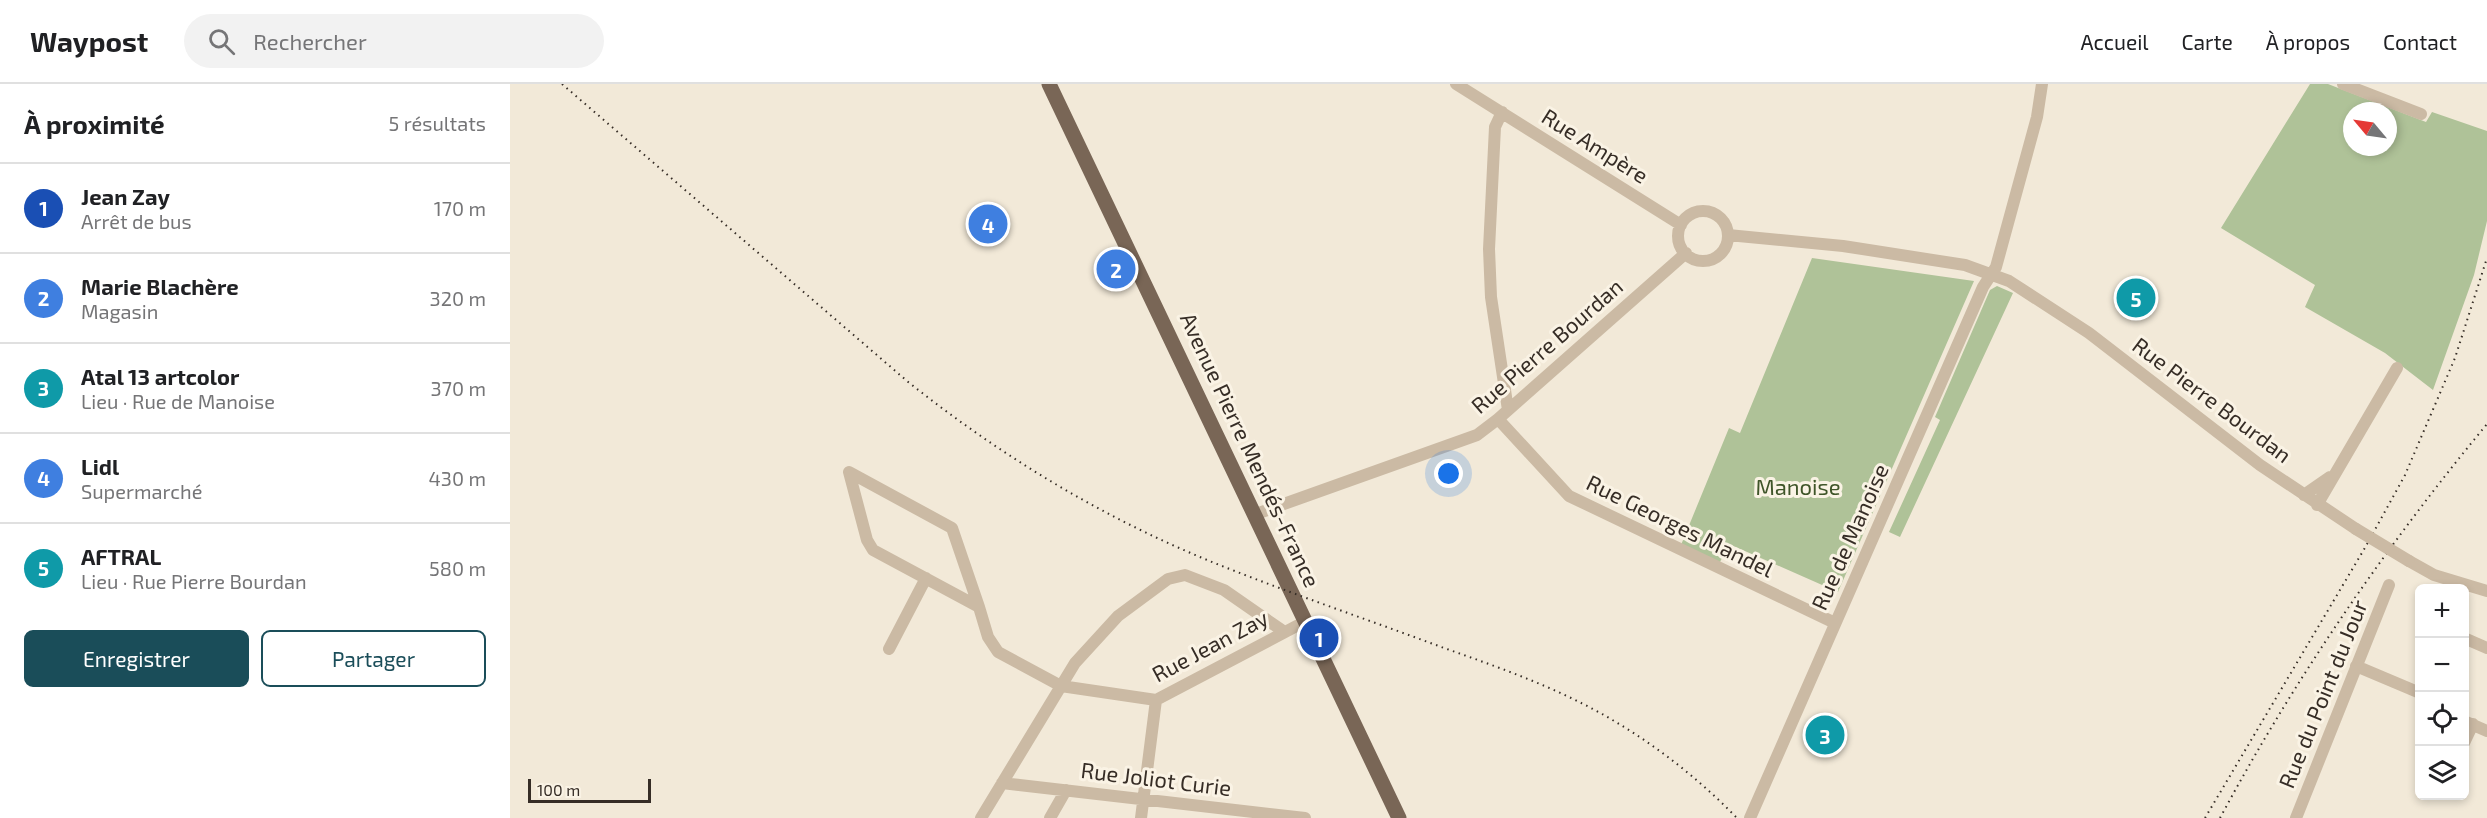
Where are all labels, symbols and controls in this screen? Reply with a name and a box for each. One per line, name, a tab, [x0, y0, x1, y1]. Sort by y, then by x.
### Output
search box	[184, 14, 604, 68]
text: Waypost	[30, 24, 148, 58]
icon: search	[205, 25, 238, 58]
text: Rechercher	[253, 28, 367, 54]
text: Accueil	[2080, 29, 2149, 54]
text: Carte	[2182, 29, 2233, 54]
text: À propos	[2266, 29, 2350, 54]
text: Contact	[2383, 29, 2457, 54]
street label: Rue Ampère	[1538, 102, 1653, 188]
north arrow	[2343, 102, 2397, 156]
text: À proximité	[24, 108, 165, 139]
text: 5 résultats	[389, 111, 486, 135]
text: Jean Zay	[81, 183, 170, 209]
text: 1	[39, 196, 48, 220]
text: 170 m	[434, 196, 486, 220]
pin: 4	[968, 202, 1008, 246]
text: Arrêt de bus	[81, 209, 192, 233]
pin: 2	[1096, 246, 1136, 291]
street label: Rue Pierre Bourdan	[1465, 272, 1627, 418]
text: Marie Blachère	[81, 273, 239, 299]
pin: 5	[2116, 276, 2156, 320]
text: 2	[38, 286, 49, 310]
text: 320 m	[430, 286, 486, 310]
text: Magasin	[81, 299, 158, 323]
street label: Avenue Pierre Mendés-France	[1176, 308, 1326, 591]
street label: Rue Pierre Bourdan	[2128, 331, 2297, 467]
text: Atal 13 artcolor	[81, 363, 239, 389]
text: 3	[38, 376, 49, 400]
text: 370 m	[431, 376, 486, 400]
text: Lieu · Rue de Manoise	[81, 389, 275, 413]
text: Lidl	[81, 453, 119, 479]
your location	[1434, 459, 1463, 488]
street label: Rue de Manoise	[1805, 459, 1893, 614]
text: 4	[37, 466, 50, 490]
text: 430 m	[429, 466, 486, 490]
street label: Rue Georges Mandel	[1583, 469, 1779, 582]
park label: Manoise	[1755, 473, 1841, 499]
text: Supermarché	[81, 479, 202, 503]
text: AFTRAL	[81, 543, 161, 569]
text: 5	[38, 556, 49, 580]
text: 580 m	[429, 556, 486, 580]
text: Lieu · Rue Pierre Bourdan	[81, 569, 307, 593]
map controls	[2415, 584, 2469, 800]
button: +	[2415, 584, 2469, 638]
street label: Rue du Point du Jour	[2272, 596, 2372, 792]
street label: Rue Jean Zay	[1147, 604, 1272, 687]
pin: 1	[1300, 616, 1338, 660]
button: Enregistrer	[24, 630, 249, 687]
button: Partager	[261, 630, 486, 687]
button: −	[2415, 638, 2469, 692]
button: locate	[2415, 692, 2469, 746]
pin: 3	[1806, 712, 1844, 758]
button: layers	[2415, 746, 2469, 800]
street label: Rue Joliot Curie	[1079, 756, 1233, 800]
scale bar	[528, 776, 651, 804]
text: 100 m	[537, 780, 580, 799]

